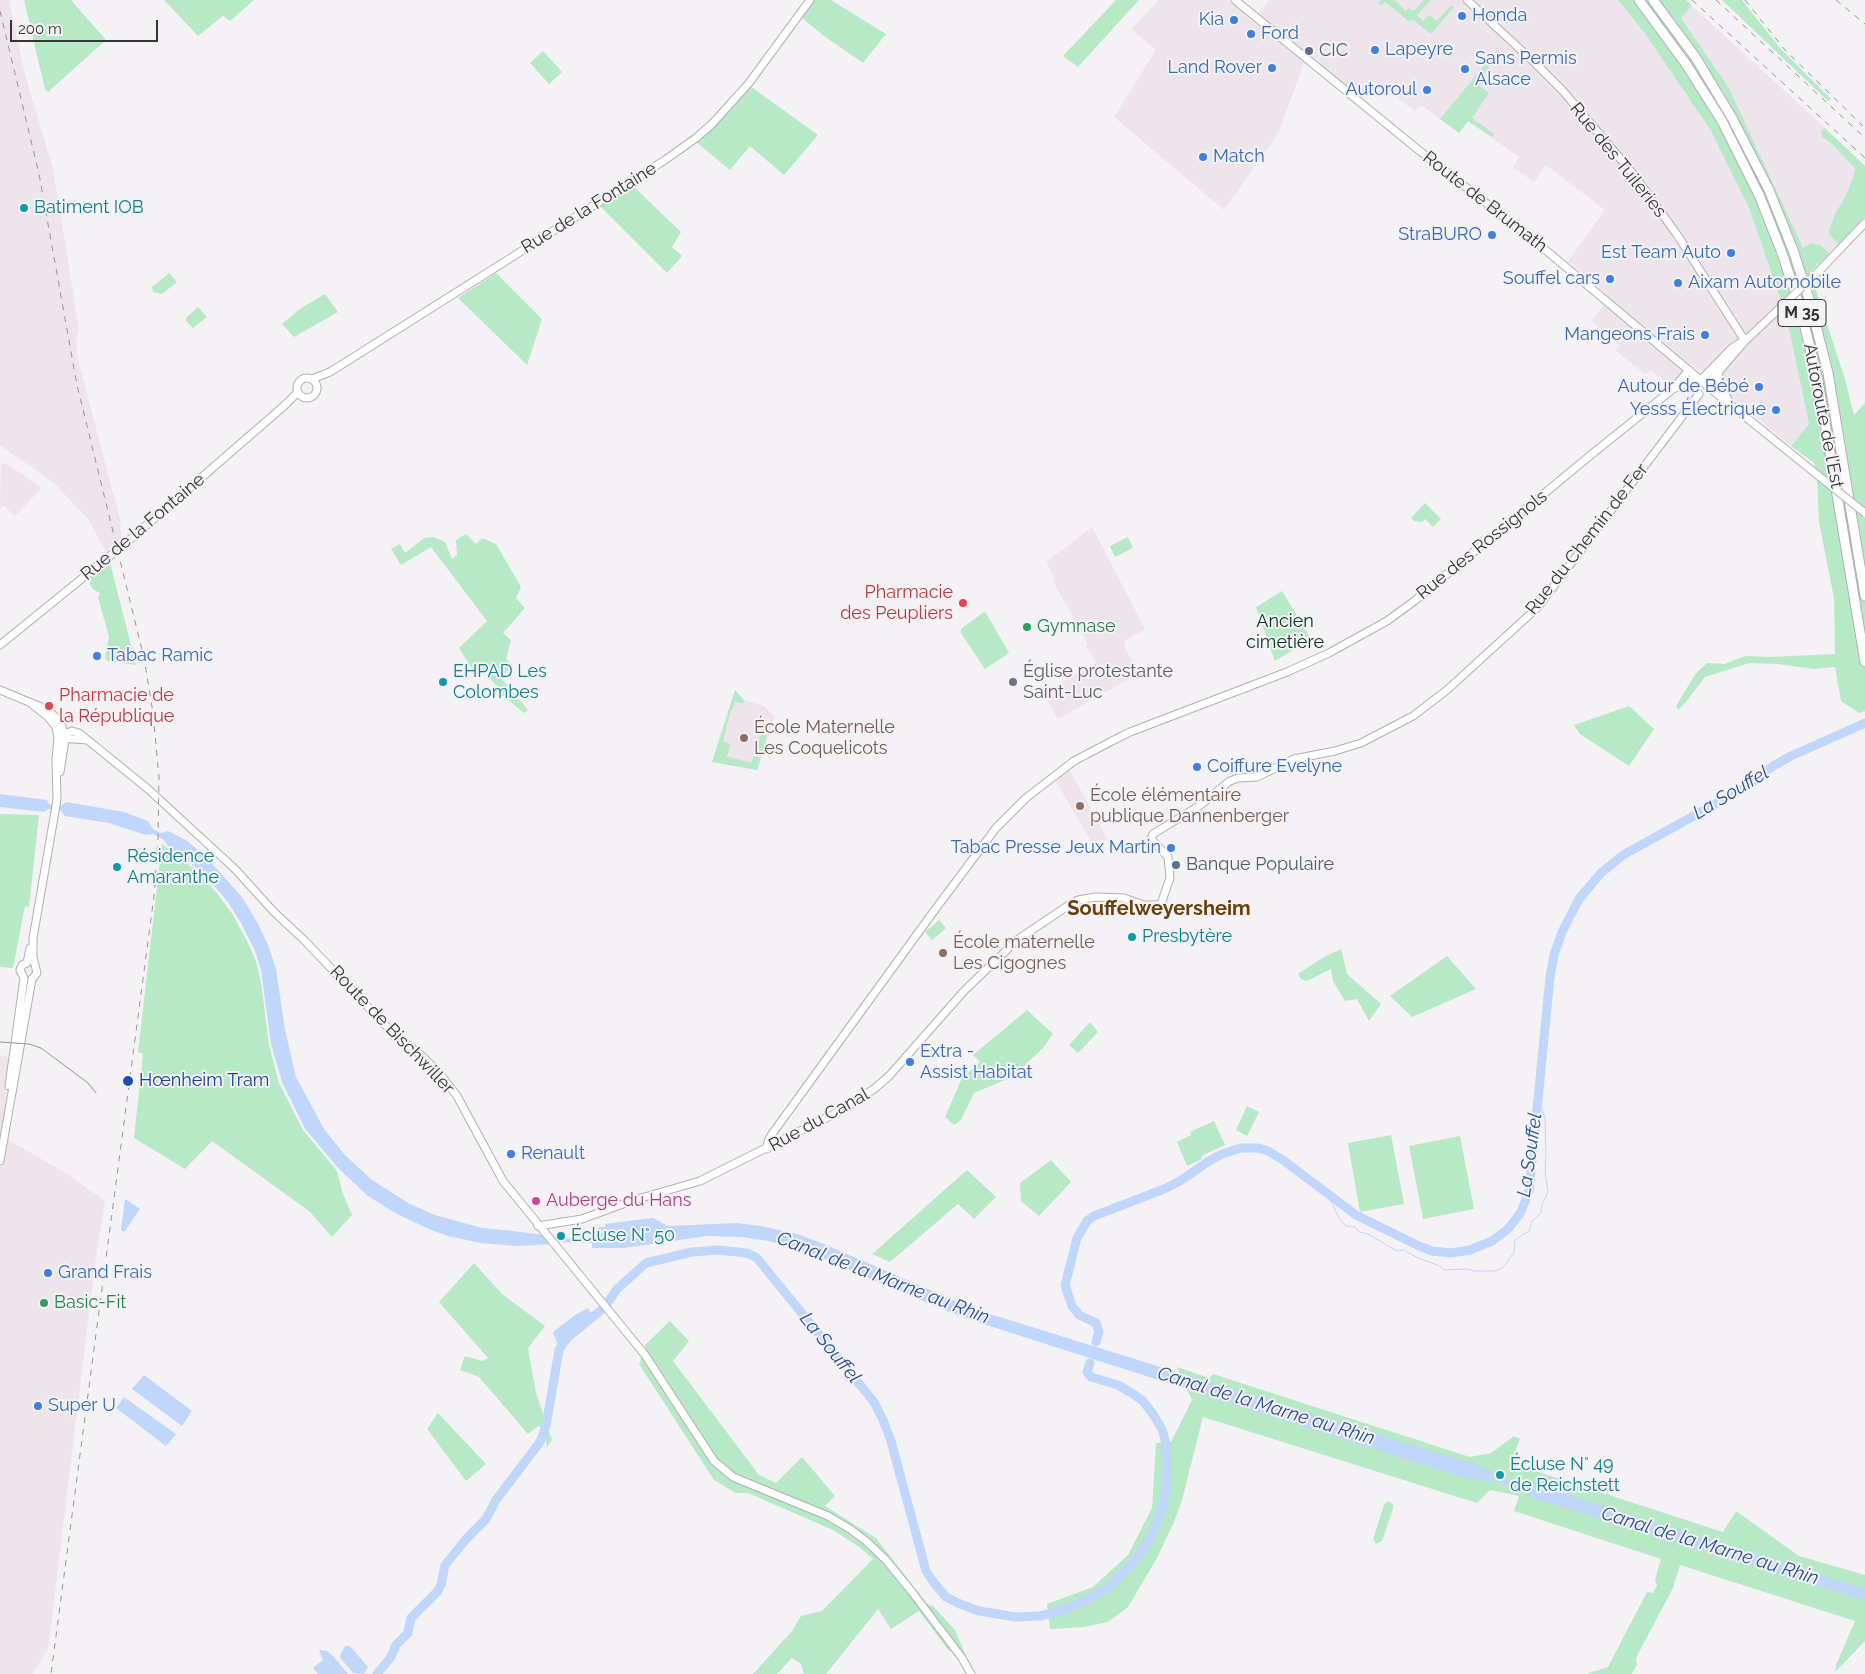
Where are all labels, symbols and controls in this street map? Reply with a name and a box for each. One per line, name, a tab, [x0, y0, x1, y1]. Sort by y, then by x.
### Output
place label: Honda	[1472, 5, 1527, 27]
place label: Kia	[1199, 9, 1224, 31]
scale bar	[12, 10, 160, 42]
marker: Honda	[1456, 10, 1468, 22]
marker: Kia	[1228, 14, 1240, 26]
text: 200 m	[18, 20, 62, 38]
place label: Ford	[1261, 23, 1299, 45]
marker: Ford	[1245, 28, 1257, 40]
place label: Lapeyre	[1385, 39, 1453, 61]
place label: CIC	[1319, 40, 1348, 62]
marker: Lapeyre	[1369, 44, 1381, 56]
marker: CIC	[1303, 45, 1315, 57]
place label: Sans Permis Alsace	[1475, 48, 1577, 90]
place label: Land Rover	[1167, 57, 1262, 79]
marker: Land Rover	[1266, 62, 1278, 74]
marker: Sans Permis Alsace	[1459, 63, 1471, 75]
place label: Autoroul	[1345, 79, 1417, 101]
marker: Autoroul	[1421, 84, 1433, 96]
street label: Rue des Tuileries	[1565, 98, 1671, 222]
place label: Match	[1213, 146, 1265, 168]
street label: Route de Brumath	[1418, 147, 1552, 257]
marker: Match	[1197, 151, 1209, 163]
street label: Rue de la Fontaine	[518, 158, 660, 258]
place label: Batiment IOB	[34, 197, 144, 219]
marker: Batiment IOB	[18, 202, 30, 214]
place label: StraBURO	[1398, 224, 1482, 246]
marker: StraBURO	[1486, 229, 1498, 241]
place label: Est Team Auto	[1601, 242, 1721, 264]
marker: Est Team Auto	[1725, 247, 1737, 259]
place label: Souffel cars	[1503, 268, 1600, 290]
place label: Aixam Automobile	[1688, 272, 1841, 294]
marker: Souffel cars	[1604, 273, 1616, 285]
marker: Aixam Automobile	[1672, 277, 1684, 289]
road number: M 35	[1778, 300, 1826, 326]
place label: Mangeons Frais	[1564, 324, 1695, 346]
marker: Mangeons Frais	[1699, 329, 1711, 341]
street label: Autoroute de l’Est	[1798, 342, 1848, 490]
place label: Autour de Bébé	[1618, 376, 1749, 398]
marker: Autour de Bébé	[1753, 381, 1765, 393]
place label: Yesss Électrique	[1630, 399, 1766, 421]
marker: Yesss Électrique	[1770, 404, 1782, 416]
street label: Rue du Chemin de Fer	[1521, 459, 1653, 619]
street label: Rue de la Fontaine	[77, 469, 209, 585]
street label: Rue des Rossignols	[1412, 486, 1552, 604]
place label: Pharmacie des Peupliers	[840, 582, 953, 624]
marker: Pharmacie des Peupliers	[957, 597, 969, 609]
park label: Ancien cimetière	[1246, 611, 1324, 654]
place label: Gymnase	[1037, 616, 1116, 638]
marker: Gymnase	[1021, 621, 1033, 633]
place label: Tabac Ramic	[107, 645, 213, 667]
marker: Tabac Ramic	[91, 650, 103, 662]
place label: EHPAD Les Colombes	[453, 661, 547, 704]
place label: Église protestante Saint-Luc	[1023, 661, 1173, 704]
marker: EHPAD Les Colombes	[437, 676, 449, 688]
marker: Église protestante Saint-Luc	[1007, 676, 1019, 688]
place label: Pharmacie de la République	[59, 685, 174, 728]
marker: Pharmacie de la République	[43, 700, 55, 712]
place label: École Maternelle Les Coquelicots	[754, 717, 895, 760]
marker: École Maternelle Les Coquelicots	[738, 732, 750, 744]
place label: Coiffure Evelyne	[1207, 756, 1342, 778]
marker: Coiffure Evelyne	[1191, 761, 1203, 773]
water label: La Souffel	[1689, 761, 1773, 825]
place label: École élémentaire publique Dannenberger	[1090, 785, 1289, 828]
marker: École élémentaire publique Dannenberger	[1074, 800, 1086, 812]
place label: Tabac Presse Jeux Martin	[951, 837, 1161, 859]
marker: Tabac Presse Jeux Martin	[1165, 842, 1177, 854]
place label: Résidence Amaranthe	[127, 846, 219, 889]
place label: Banque Populaire	[1186, 854, 1334, 876]
marker: Banque Populaire	[1170, 859, 1182, 871]
marker: Résidence Amaranthe	[111, 861, 123, 873]
district label: Souffelweyersheim	[1067, 897, 1251, 921]
place label: Presbytère	[1142, 926, 1232, 948]
marker: Presbytère	[1126, 931, 1138, 943]
place label: École maternelle Les Cigognes	[953, 932, 1095, 974]
marker: École maternelle Les Cigognes	[937, 947, 949, 959]
street label: Route de Bischwiller	[325, 961, 459, 1099]
place label: Extra - Assist Habitat	[920, 1041, 1032, 1084]
marker: Extra - Assist Habitat	[904, 1056, 916, 1068]
place label: Hœnheim Tram	[139, 1070, 269, 1092]
marker: Hœnheim Tram	[121, 1074, 135, 1088]
street label: Rue du Canal	[765, 1084, 873, 1156]
water label: La Souffel	[1513, 1112, 1547, 1198]
place label: Renault	[521, 1143, 585, 1165]
marker: Renault	[505, 1148, 517, 1160]
place label: Auberge du Hans	[546, 1190, 691, 1212]
marker: Auberge du Hans	[530, 1195, 542, 1207]
place label: Écluse N° 50	[571, 1225, 675, 1247]
water label: Canal de la Marne au Rhin	[773, 1227, 993, 1329]
marker: Écluse N° 50	[555, 1230, 567, 1242]
place label: Grand Frais	[58, 1262, 152, 1284]
marker: Grand Frais	[42, 1267, 54, 1279]
place label: Basic-Fit	[54, 1292, 126, 1314]
marker: Basic-Fit	[38, 1297, 50, 1309]
water label: La Souffel	[795, 1308, 865, 1388]
water label: Canal de la Marne au Rhin	[1155, 1362, 1377, 1450]
place label: Super U	[48, 1395, 116, 1417]
marker: Super U	[32, 1400, 44, 1412]
place label: Écluse N° 49 de Reichstett	[1510, 1454, 1620, 1496]
marker: Écluse N° 49 de Reichstett	[1494, 1469, 1506, 1481]
water label: Canal de la Marne au Rhin	[1599, 1502, 1821, 1590]

